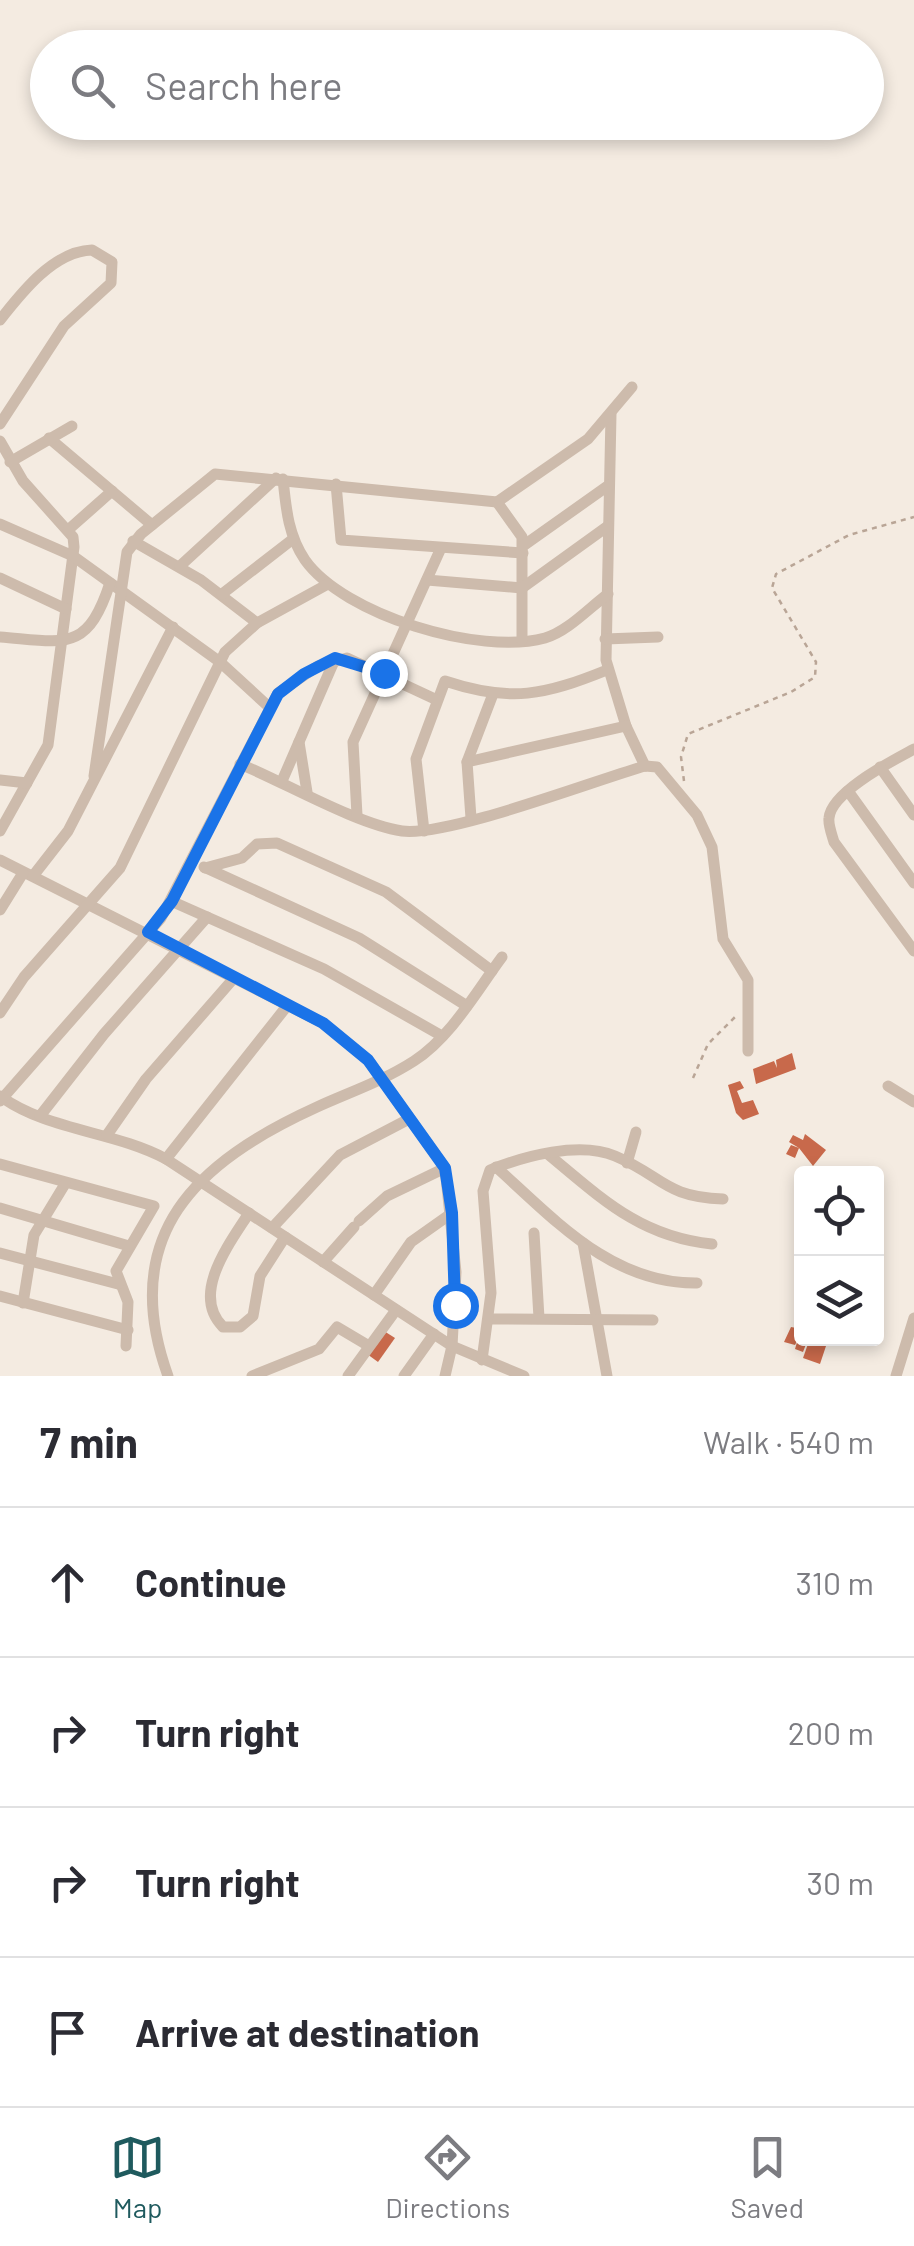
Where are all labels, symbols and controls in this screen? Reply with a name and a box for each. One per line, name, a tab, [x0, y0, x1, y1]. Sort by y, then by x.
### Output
search box	[30, 30, 884, 140]
icon: search	[65, 58, 120, 113]
text: Search here	[145, 62, 343, 108]
route end	[362, 651, 408, 697]
map controls	[794, 1166, 884, 1346]
button: locate	[794, 1166, 884, 1256]
button: layers	[794, 1256, 884, 1346]
route start	[433, 1283, 479, 1329]
text: 7 min	[40, 1416, 138, 1466]
text: Walk · 540 m	[703, 1422, 874, 1460]
icon: ahead	[40, 1555, 95, 1610]
text: Continue	[135, 1559, 286, 1605]
text: 310 m	[796, 1563, 874, 1601]
icon: right	[40, 1705, 95, 1760]
text: Turn right	[135, 1709, 300, 1755]
text: 200 m	[788, 1713, 874, 1751]
icon: right	[40, 1855, 95, 1910]
text: Turn right	[135, 1859, 300, 1905]
text: 30 m	[807, 1863, 874, 1901]
icon: arrive	[40, 2005, 95, 2060]
text: Arrive at destination	[135, 2009, 480, 2055]
tab: Map	[110, 2130, 165, 2224]
tab: Directions	[385, 2130, 510, 2224]
tab: Saved	[730, 2130, 804, 2224]

